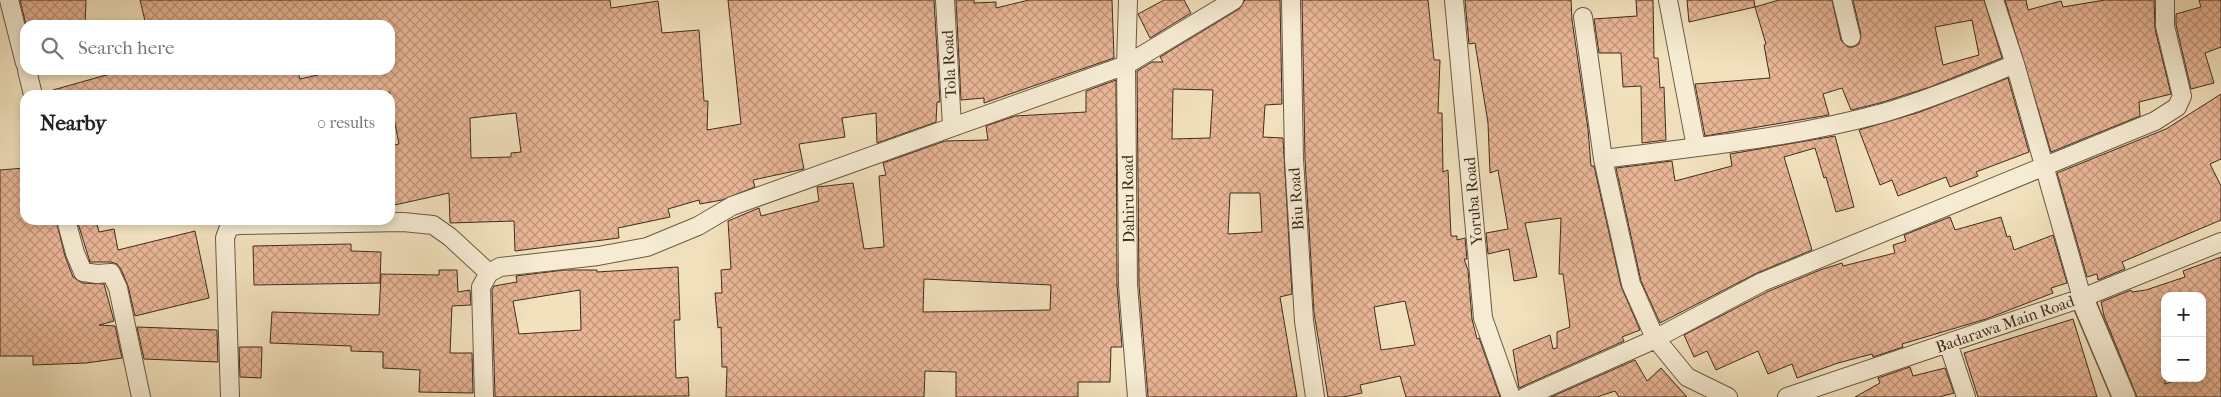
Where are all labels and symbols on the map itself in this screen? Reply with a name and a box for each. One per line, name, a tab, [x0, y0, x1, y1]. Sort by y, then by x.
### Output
street label: Tola Road	[938, 29, 960, 99]
street label: Dahiru Road	[1118, 154, 1138, 243]
street label: Yoruba Road	[1460, 156, 1486, 247]
street label: Biu Road	[1284, 167, 1308, 231]
street label: Badarawa Main Road	[1933, 291, 2077, 357]

